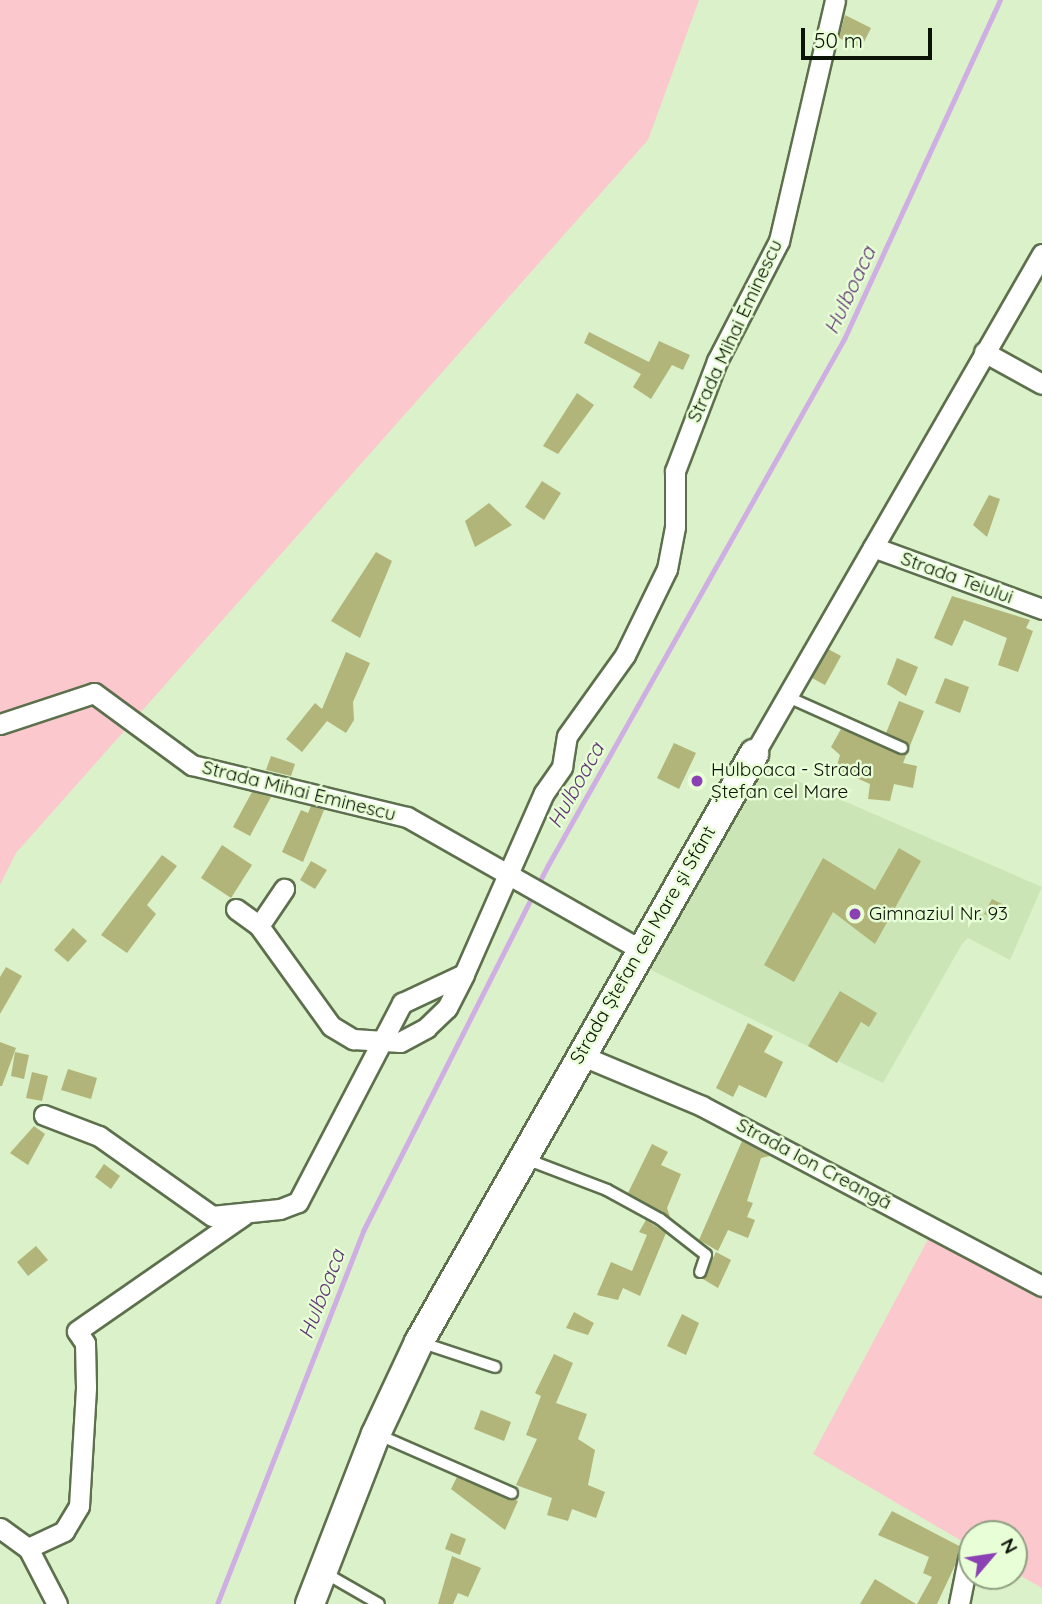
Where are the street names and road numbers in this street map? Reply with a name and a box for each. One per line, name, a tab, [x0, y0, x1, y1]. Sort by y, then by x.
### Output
street label: Strada Mihai Eminescu	[683, 236, 787, 426]
street label: Strada Teiului	[898, 547, 1016, 609]
street label: Strada Mihai Eminescu	[200, 756, 398, 826]
street label: Strada Ștefan cel Mare și Sfânt	[565, 822, 721, 1068]
street label: Strada Ion Creangă	[733, 1114, 895, 1214]

